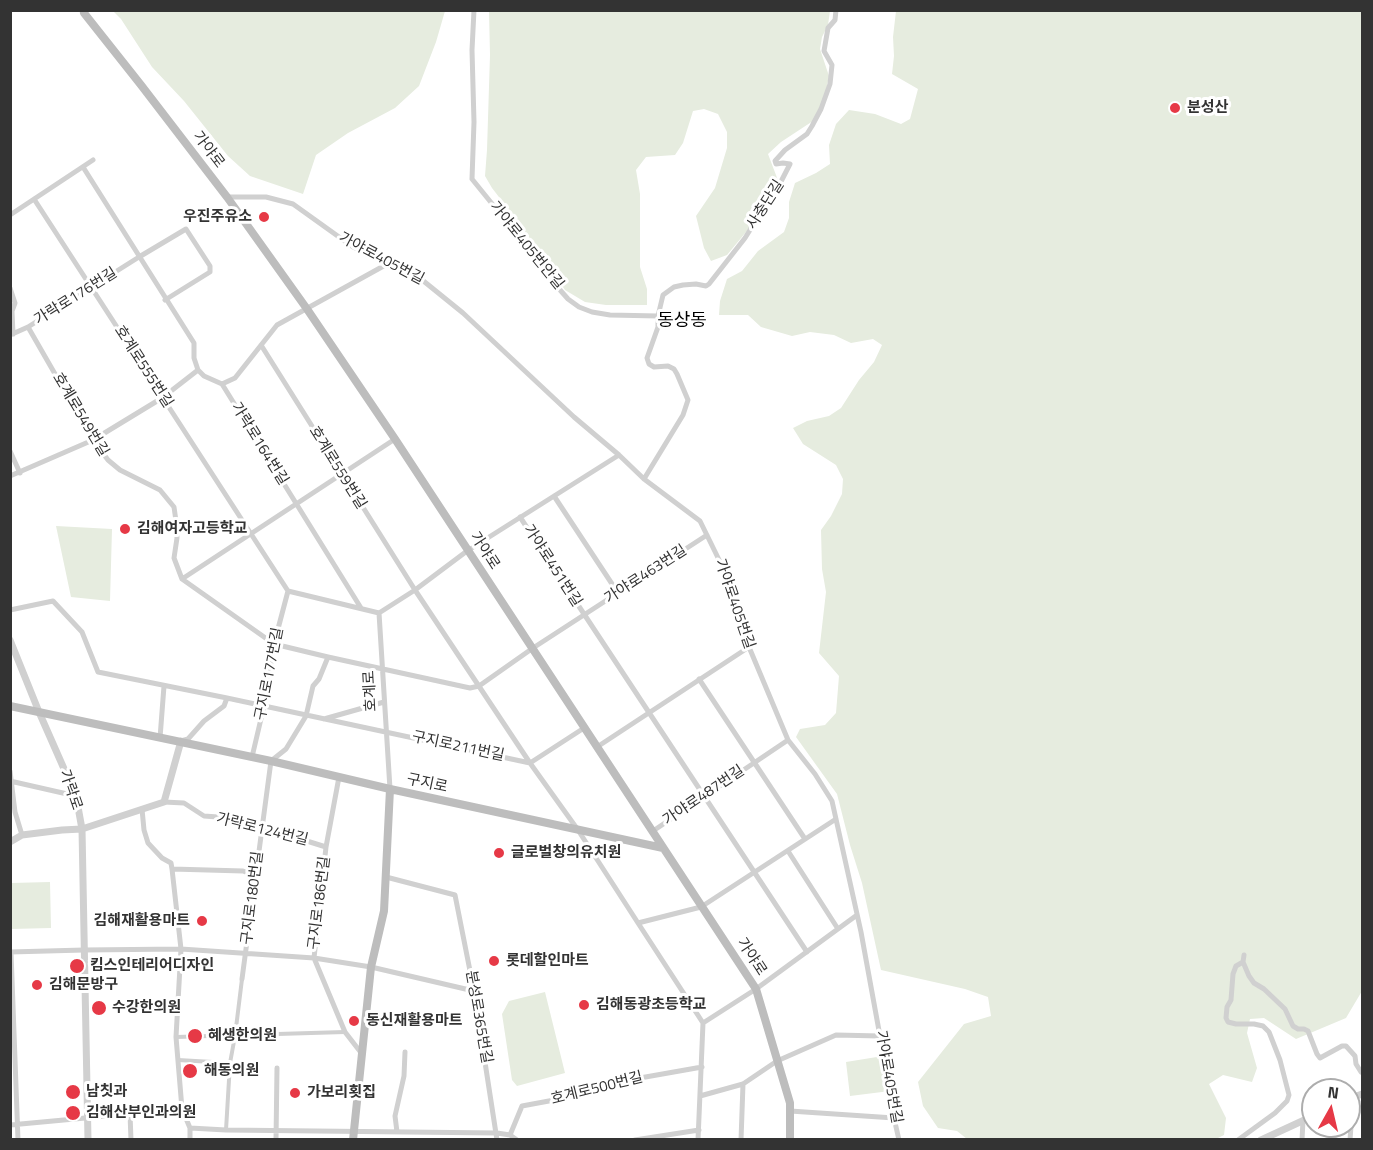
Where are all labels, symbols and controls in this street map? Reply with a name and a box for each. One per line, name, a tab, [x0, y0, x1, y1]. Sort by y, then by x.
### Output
place label: 분성산	[1187, 99, 1228, 117]
marker: 분성산	[1168, 101, 1182, 115]
street label: 가야로	[188, 128, 228, 172]
street label: 사충단길	[743, 177, 789, 233]
street label: 가야로405번안길	[485, 198, 567, 294]
place label: 우진주유소	[183, 208, 252, 226]
marker: 우진주유소	[257, 210, 271, 224]
street label: 가야로405번길	[335, 229, 427, 289]
street label: 가락로176번길	[31, 264, 121, 330]
district label: 동상동	[657, 311, 707, 333]
street label: 호계로555번길	[110, 323, 176, 411]
street label: 호계로549번길	[48, 370, 112, 460]
street label: 가락로164번길	[226, 399, 292, 489]
street label: 호계로559번길	[304, 423, 370, 513]
place label: 김해여자고등학교	[137, 520, 247, 538]
marker: 김해여자고등학교	[118, 522, 132, 536]
street label: 가야로451번길	[519, 522, 585, 610]
street label: 가야로	[465, 529, 503, 573]
street label: 가야로463번길	[602, 542, 690, 608]
street label: 가야로405번길	[710, 557, 758, 651]
street label: 구지로177번길	[252, 626, 288, 722]
street label: 호계로	[361, 670, 381, 712]
street label: 구지로211번길	[410, 728, 506, 766]
street label: 가야로487번길	[660, 762, 748, 830]
street label: 가락로	[55, 767, 85, 813]
street label: 구지로	[405, 771, 449, 797]
street label: 가락로124번길	[214, 810, 310, 850]
place label: 글로벌창의유치원	[511, 844, 621, 862]
marker: 글로벌창의유치원	[492, 846, 506, 860]
street label: 구지로180번길	[238, 850, 268, 946]
street label: 구지로186번길	[305, 855, 335, 951]
place label: 김해재활용마트	[93, 912, 190, 930]
marker: 김해재활용마트	[195, 914, 209, 928]
street label: 가야로	[732, 935, 770, 979]
place label: 롯데할인마트	[506, 952, 589, 970]
marker: 롯데할인마트	[487, 954, 501, 968]
marker: 킴스인테리어디자인	[68, 957, 86, 975]
place label: 킴스인테리어디자인	[90, 957, 214, 975]
street label: 분성로365번길	[461, 969, 495, 1065]
place label: 김해문방구	[49, 976, 118, 994]
marker: 김해문방구	[30, 978, 44, 992]
place label: 김해동광초등학교	[596, 996, 706, 1014]
marker: 김해동광초등학교	[577, 998, 591, 1012]
marker: 수강한의원	[90, 999, 108, 1017]
place label: 수강한의원	[112, 999, 181, 1017]
place label: 동신재활용마트	[366, 1012, 463, 1030]
marker: 동신재활용마트	[347, 1014, 361, 1028]
marker: 혜생한의원	[186, 1027, 204, 1045]
place label: 혜생한의원	[208, 1027, 277, 1045]
street label: 가야로405번길	[871, 1029, 905, 1125]
marker: 해동의원	[181, 1062, 199, 1080]
place label: 해동의원	[204, 1062, 259, 1080]
street label: 호계로500번길	[549, 1069, 645, 1109]
north arrow	[1301, 1078, 1361, 1138]
text: N	[1326, 1080, 1340, 1105]
marker: 남칫과	[64, 1083, 82, 1101]
place label: 남칫과	[86, 1083, 127, 1101]
place label: 가보리횟집	[307, 1084, 376, 1102]
marker: 가보리횟집	[288, 1086, 302, 1100]
marker: 김해산부인과의원	[64, 1104, 82, 1122]
place label: 김해산부인과의원	[86, 1104, 196, 1122]

